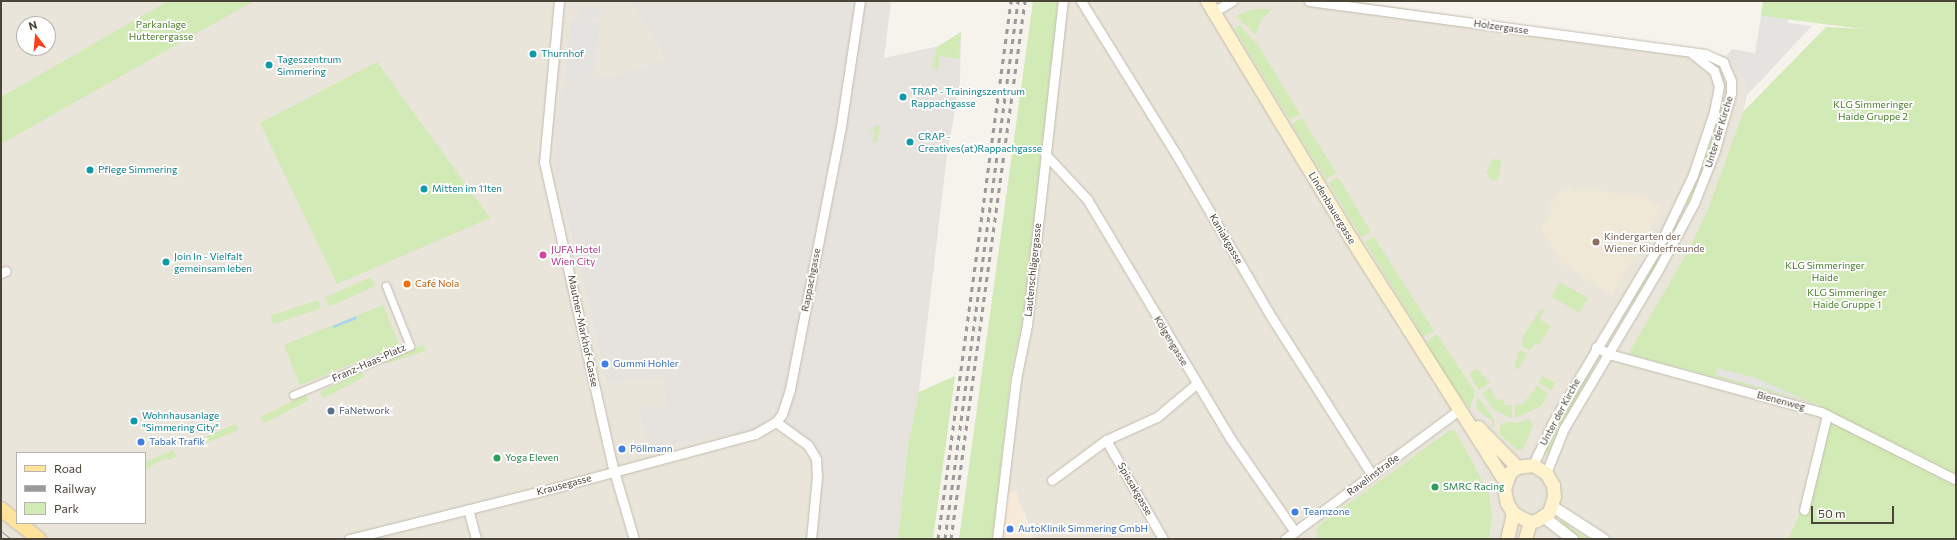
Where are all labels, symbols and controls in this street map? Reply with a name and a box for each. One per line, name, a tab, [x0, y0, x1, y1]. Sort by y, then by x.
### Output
north arrow	[16, 16, 56, 56]
street label: Holzergasse	[1473, 17, 1529, 37]
text: N	[27, 18, 39, 32]
park label: Parkanlage Hutterergasse	[129, 18, 193, 42]
place label: Thurnhof	[541, 48, 584, 60]
marker: Thurnhof	[528, 49, 538, 59]
place label: Tageszentrum Simmering	[277, 53, 341, 76]
marker: Tageszentrum Simmering	[264, 60, 274, 70]
place label: TRAP - Trainingszentrum Rappachgasse	[911, 85, 1025, 108]
marker: TRAP - Trainingszentrum Rappachgasse	[898, 92, 908, 102]
street label: Unter der Kirche	[1702, 95, 1736, 169]
park label: KLG Simmeringer Haide Gruppe 2	[1833, 98, 1913, 122]
place label: CRAP - Creatives(at)Rappachgasse	[918, 130, 1042, 154]
marker: CRAP - Creatives(at)Rappachgasse	[905, 137, 915, 147]
place label: Pflege Simmering	[98, 164, 177, 176]
marker: Pflege Simmering	[85, 165, 95, 175]
street label: Lindenbauergasse	[1306, 170, 1358, 246]
place label: Mitten im 11ten	[432, 183, 502, 195]
marker: Mitten im 11ten	[419, 184, 429, 194]
street label: Kaniakgasse	[1207, 212, 1245, 266]
street label: Lautenschlägergasse	[1022, 223, 1044, 317]
place label: Kindergarten der Wiener Kinderfreunde	[1604, 230, 1704, 254]
marker: Kindergarten der Wiener Kinderfreunde	[1591, 237, 1601, 247]
place label: JUFA Hotel Wien City	[551, 243, 601, 266]
street label: Rappachgasse	[799, 247, 823, 313]
place label: Join In - Vielfalt gemeinsam leben	[174, 250, 252, 274]
marker: JUFA Hotel Wien City	[538, 250, 548, 260]
marker: Join In - Vielfalt gemeinsam leben	[161, 257, 171, 267]
park label: KLG Simmeringer Haide	[1785, 259, 1865, 282]
street label: Mautner-Markhof-Gasse	[565, 274, 601, 388]
place label: Café Nola	[415, 278, 459, 290]
marker: Café Nola	[402, 279, 412, 289]
park label: KLG Simmeringer Haide Gruppe 1	[1807, 286, 1887, 310]
street label: Kölgengasse	[1151, 314, 1191, 368]
street label: Franz-Haas-Platz	[330, 341, 408, 385]
place label: Gummi Hohler	[613, 358, 679, 370]
marker: Gummi Hohler	[600, 359, 610, 369]
street label: Unter der Kirche	[1537, 376, 1583, 448]
street label: Bienenweg	[1756, 389, 1806, 413]
place label: FaNetwork	[339, 405, 390, 417]
marker: FaNetwork	[326, 406, 336, 416]
place label: Wohnhausanlage "Simmering City"	[142, 409, 219, 432]
marker: Wohnhausanlage "Simmering City"	[129, 416, 139, 426]
place label: Tabak Trafik	[149, 436, 205, 448]
marker: Tabak Trafik	[136, 437, 146, 447]
place label: Pöllmann	[630, 443, 673, 455]
marker: Pöllmann	[617, 444, 627, 454]
legend	[16, 452, 146, 524]
place label: Yoga Eleven	[505, 452, 559, 464]
street label: Ravelinstraße	[1345, 452, 1401, 498]
marker: Yoga Eleven	[492, 453, 502, 463]
street label: Spissakgasse	[1115, 460, 1155, 518]
text: Road	[54, 461, 82, 475]
street label: Krausegasse	[535, 472, 593, 498]
text: Railway	[54, 481, 96, 495]
place label: SMRC Racing	[1443, 481, 1504, 493]
marker: SMRC Racing	[1430, 482, 1440, 492]
scale bar	[1813, 498, 1896, 524]
text: Park	[54, 501, 79, 515]
place label: Teamzone	[1303, 506, 1350, 518]
text: 50 m	[1818, 506, 1846, 520]
marker: Teamzone	[1290, 507, 1300, 517]
place label: AutoKlinik Simmering GmbH	[1018, 523, 1148, 535]
marker: AutoKlinik Simmering GmbH	[1005, 524, 1015, 534]

